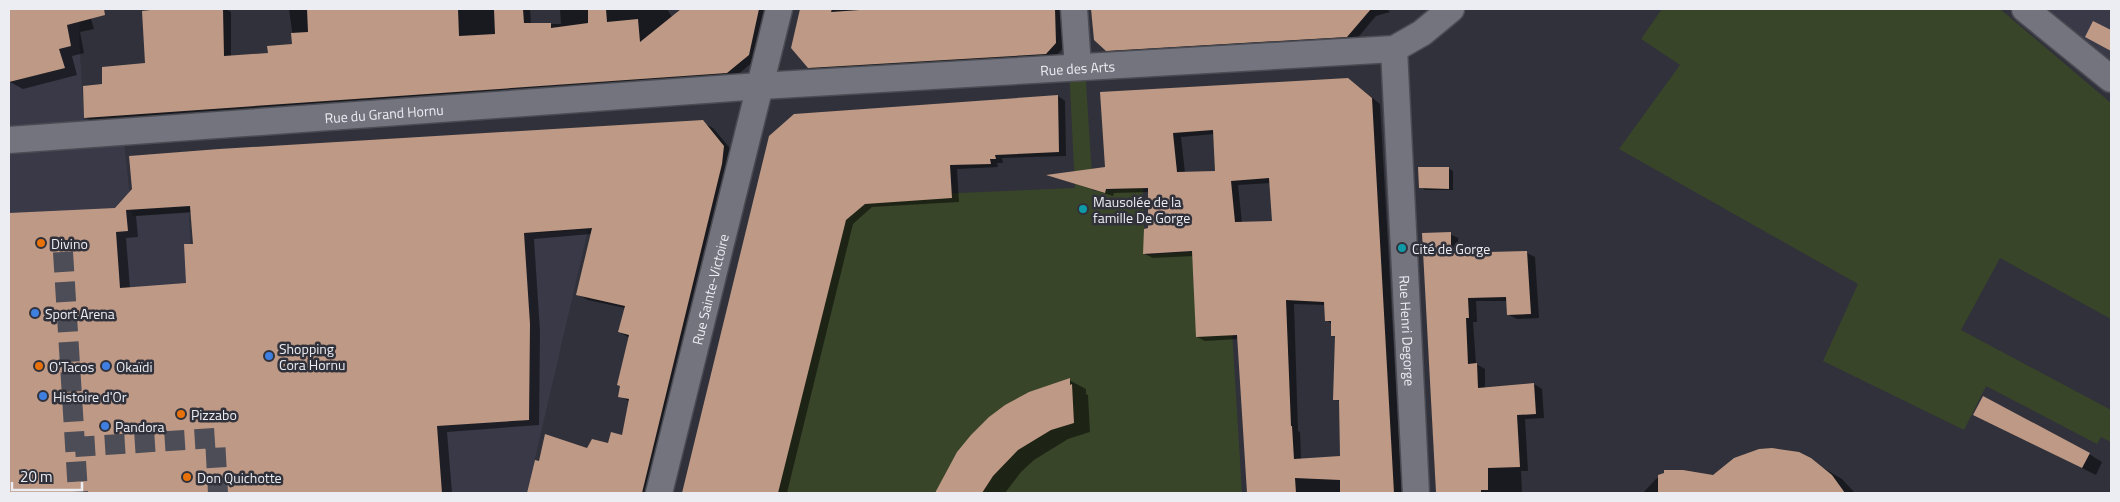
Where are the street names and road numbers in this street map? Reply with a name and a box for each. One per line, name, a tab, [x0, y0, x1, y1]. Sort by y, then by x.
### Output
street label: Rue des Arts	[1039, 55, 1116, 80]
street label: Rue du Grand Hornu	[324, 98, 444, 128]
street label: Rue Sainte-Victoire	[686, 232, 733, 347]
street label: Rue Henri Degorge	[1395, 275, 1421, 387]

